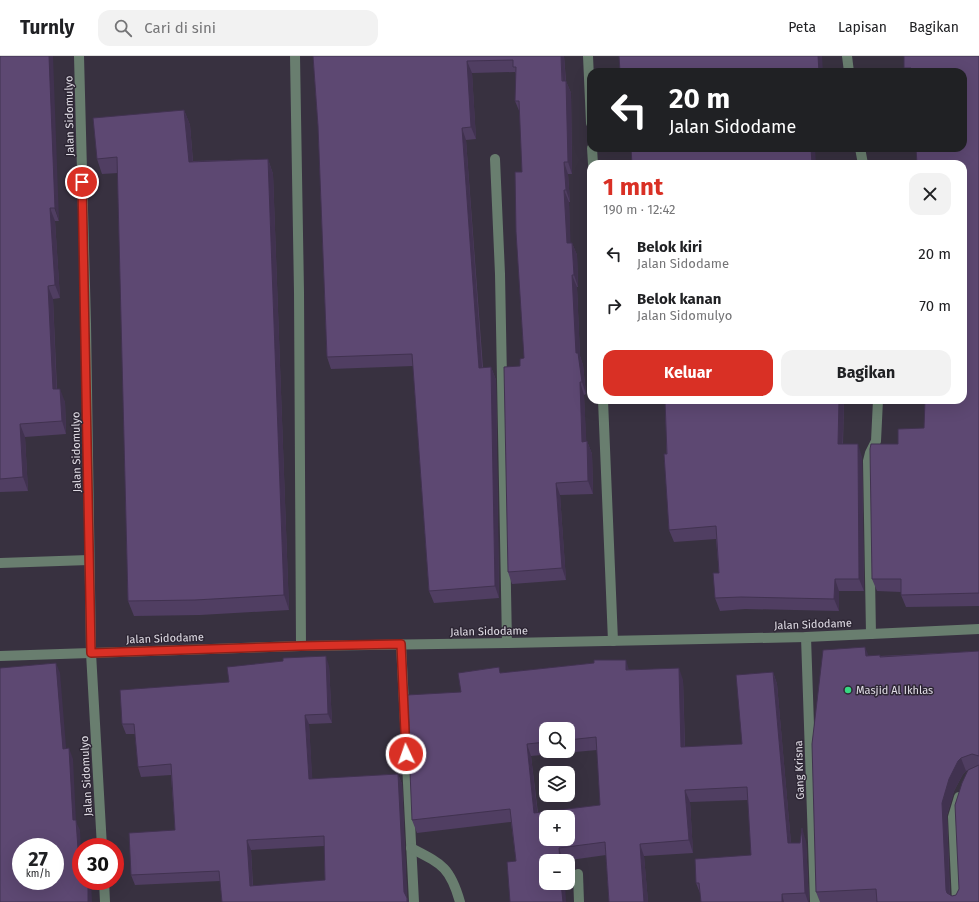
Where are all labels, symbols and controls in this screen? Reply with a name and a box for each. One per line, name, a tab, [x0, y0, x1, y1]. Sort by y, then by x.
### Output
search box	[98, 10, 378, 46]
text: Turnly	[20, 16, 74, 39]
icon: search	[112, 17, 134, 39]
text: Cari di sini	[144, 19, 216, 37]
text: Peta	[788, 19, 816, 36]
text: Lapisan	[838, 19, 887, 36]
text: Bagikan	[909, 19, 959, 36]
street label: Jalan Sidomulyo	[62, 76, 77, 156]
text: 20 m	[669, 82, 730, 115]
icon: left	[603, 84, 655, 136]
text: Jalan Sidodame	[669, 116, 796, 138]
pin	[65, 165, 99, 199]
icon: arrive	[71, 171, 93, 193]
text: 1 mnt	[603, 173, 663, 201]
button: close	[909, 173, 951, 215]
text: 190 m · 12:42	[603, 202, 676, 217]
text: Belok kiri	[637, 238, 702, 256]
icon: left	[603, 243, 625, 265]
text: 20 m	[918, 245, 951, 263]
text: Jalan Sidodame	[637, 256, 729, 271]
text: Belok kanan	[637, 290, 721, 308]
icon: right	[603, 295, 625, 317]
text: 70 m	[919, 297, 951, 315]
text: Jalan Sidomulyo	[637, 308, 732, 323]
button: Keluar	[603, 350, 773, 396]
button: Bagikan	[781, 350, 951, 396]
street label: Jalan Sidomulyo	[69, 412, 84, 492]
street label: Jalan Sidodame	[774, 617, 852, 632]
street label: Jalan Sidodame	[450, 624, 528, 639]
street label: Jalan Sidodame	[126, 631, 204, 646]
place label: Masjid Al Ikhlas	[856, 684, 933, 697]
marker: Masjid Al Ikhlas	[843, 685, 853, 695]
map controls	[539, 722, 575, 890]
button: search	[539, 722, 575, 758]
position arrow	[385, 733, 427, 775]
street label: Jalan Sidomulyo	[78, 735, 95, 817]
street label: Gang Krisna	[792, 740, 807, 800]
button: layers	[539, 766, 575, 802]
button: +	[539, 810, 575, 846]
speed limit sign: 30	[72, 838, 124, 890]
text: 27	[28, 847, 48, 871]
button: −	[539, 854, 575, 890]
text: km/h	[26, 868, 50, 880]

